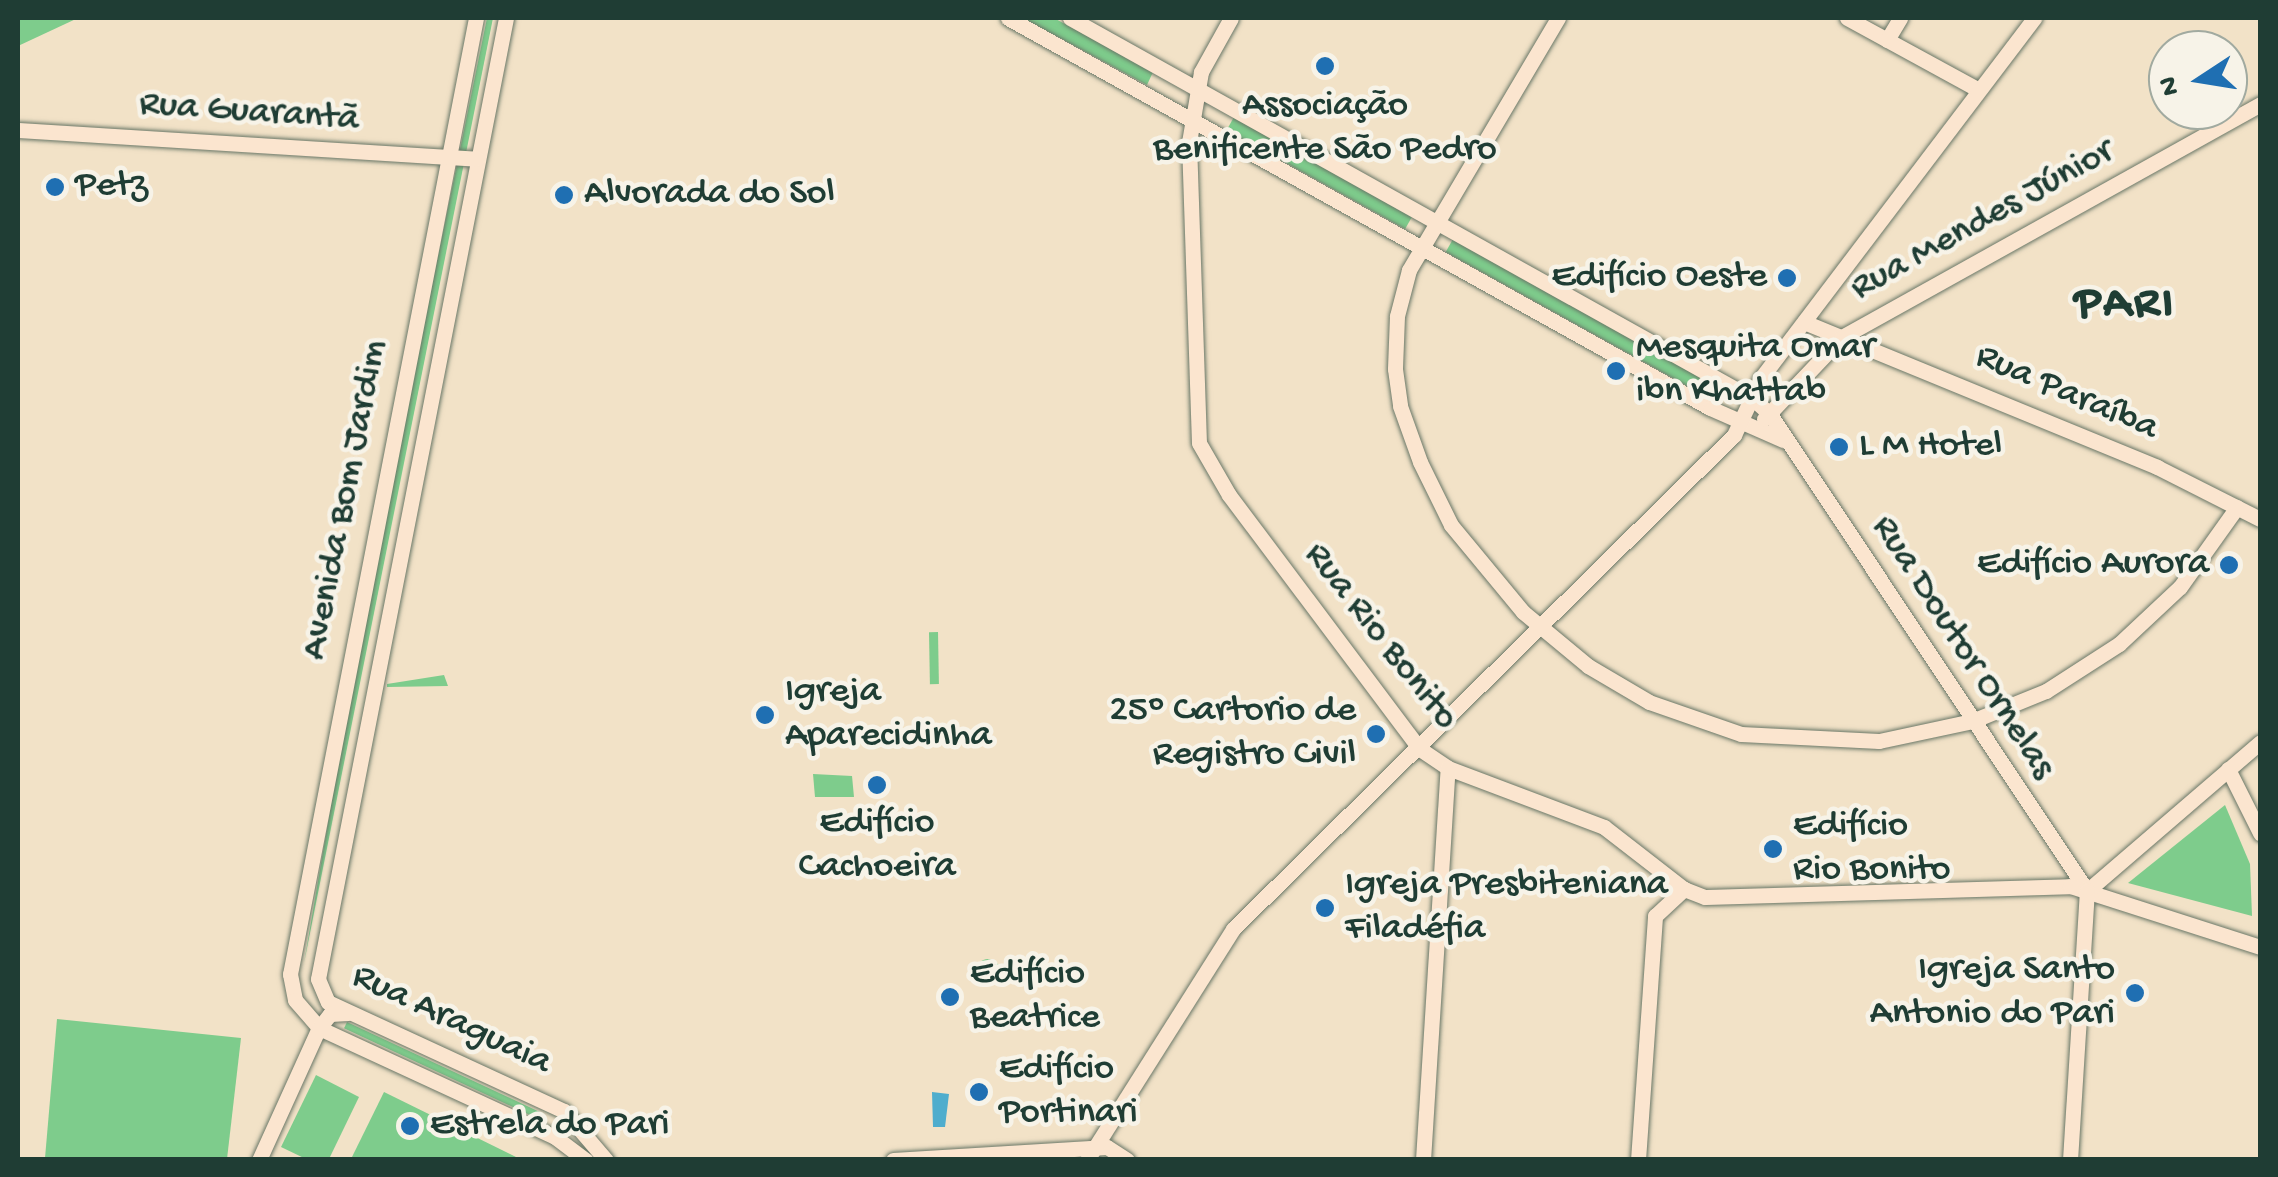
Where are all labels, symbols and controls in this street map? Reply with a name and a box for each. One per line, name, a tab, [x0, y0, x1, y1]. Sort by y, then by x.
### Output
north arrow	[2148, 30, 2248, 130]
marker: Associação Benificente São Pedro	[1312, 53, 1338, 79]
text: N	[2152, 74, 2188, 98]
street label: Rua Guarantã	[138, 83, 360, 143]
place label: Associação Benificente São Pedro	[1153, 84, 1497, 173]
street label: Rua Mendes Júnior	[1843, 130, 2123, 312]
place label: Petz	[75, 164, 148, 210]
place label: Alvorada do Sol	[584, 172, 835, 218]
marker: Petz	[44, 176, 66, 198]
marker: Alvorada do Sol	[553, 184, 575, 206]
place label: Edifício Oeste	[1551, 255, 1767, 301]
marker: Edifício Oeste	[1776, 267, 1798, 289]
district label: PARI	[2074, 277, 2176, 335]
place label: Mesquita Omar ibn Khattab	[1636, 326, 1875, 416]
street label: Rua Paraíba	[1968, 335, 2164, 453]
street label: Avenida Bom Jardim	[293, 336, 399, 664]
marker: Mesquita Omar ibn Khattab	[1605, 360, 1627, 382]
place label: L M Hotel	[1859, 424, 2002, 470]
marker: L M Hotel	[1828, 436, 1850, 458]
street label: Rua Doutor Ornelas	[1860, 508, 2064, 788]
street label: Rua Rio Bonito	[1293, 534, 1467, 740]
place label: Edifício Aurora	[1977, 542, 2209, 588]
marker: Edifício Aurora	[2218, 554, 2240, 576]
place label: Igreja Aparecidinha	[785, 670, 991, 759]
place label: 25º Cartorio de Registro Civil	[1109, 689, 1356, 778]
marker: Igreja Aparecidinha	[754, 704, 776, 726]
marker: 25º Cartorio de Registro Civil	[1365, 723, 1387, 745]
marker: Edifício Cachoeira	[866, 774, 888, 796]
place label: Edifício Cachoeira	[798, 801, 956, 891]
place label: Edifício Rio Bonito	[1793, 804, 1951, 894]
marker: Edifício Rio Bonito	[1762, 838, 1784, 860]
place label: Igreja Presbiteniana Filadéfia	[1345, 863, 1668, 952]
marker: Igreja Presbiteniana Filadéfia	[1314, 897, 1336, 919]
place label: Igreja Santo Antonio do Pari	[1870, 948, 2115, 1038]
place label: Edifício Beatrice	[970, 952, 1100, 1042]
street label: Rua Araguaia	[344, 955, 558, 1087]
marker: Igreja Santo Antonio do Pari	[2124, 982, 2146, 1004]
marker: Edifício Beatrice	[939, 986, 961, 1008]
place label: Edifício Portinari	[999, 1047, 1138, 1136]
marker: Edifício Portinari	[968, 1081, 990, 1103]
place label: Estrela do Pari	[430, 1103, 669, 1149]
marker: Estrela do Pari	[399, 1115, 421, 1137]

